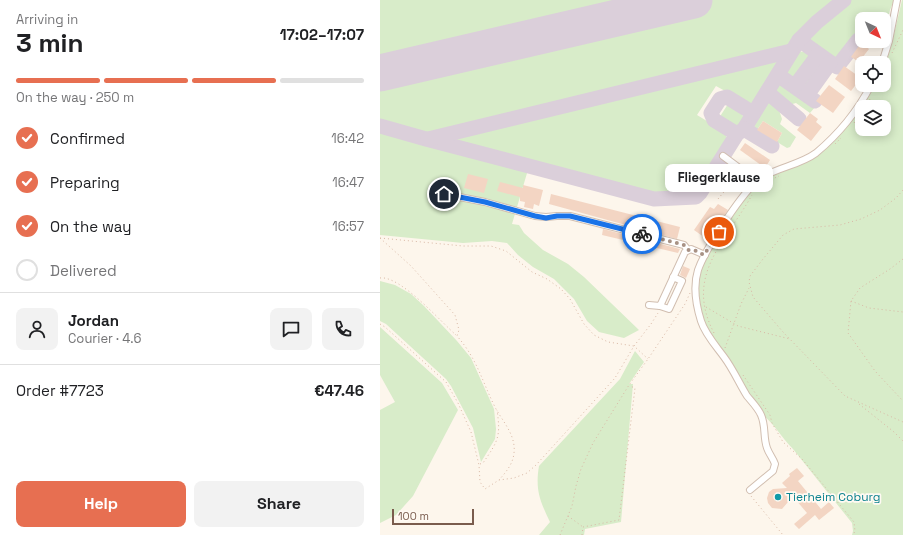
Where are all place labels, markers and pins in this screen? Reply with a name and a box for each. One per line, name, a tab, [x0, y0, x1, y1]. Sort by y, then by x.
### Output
callout: Fliegerklause	[665, 164, 773, 192]
pin	[427, 177, 461, 211]
pin	[702, 215, 736, 249]
place label: Tierheim Coburg	[786, 489, 881, 505]
marker: Tierheim Coburg	[773, 492, 783, 502]

